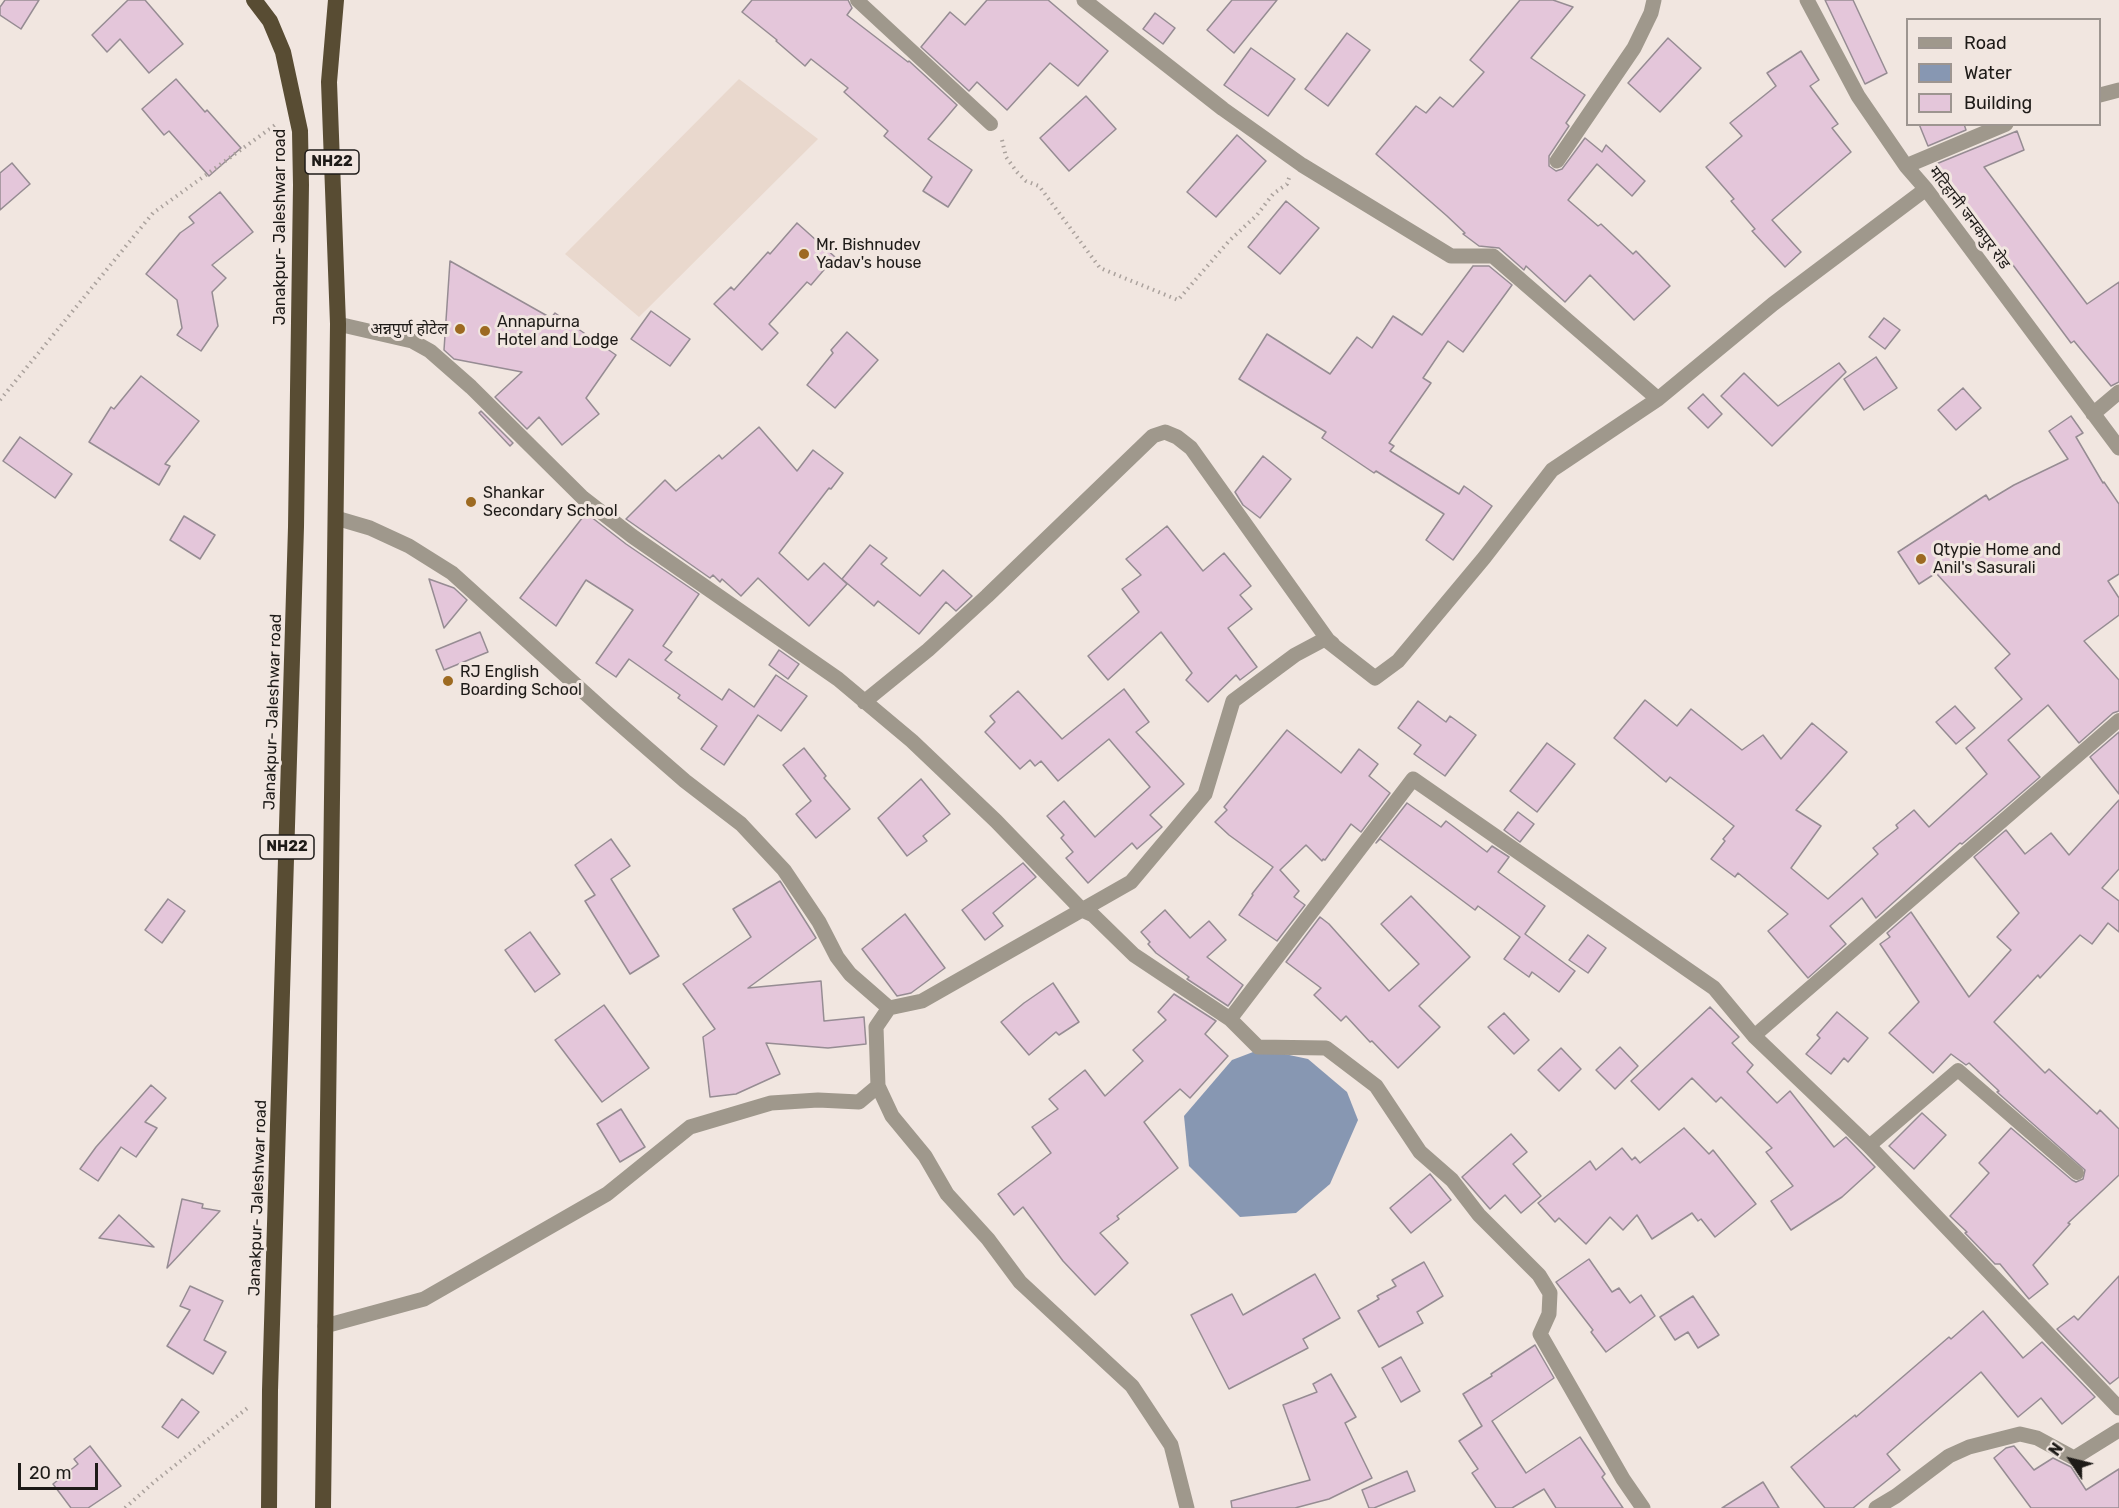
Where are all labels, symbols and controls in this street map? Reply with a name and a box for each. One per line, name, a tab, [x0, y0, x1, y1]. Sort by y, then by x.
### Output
legend	[1906, 18, 2101, 126]
text: Road	[1964, 32, 2007, 54]
text: Water	[1964, 62, 2012, 84]
text: Building	[1964, 92, 2032, 114]
street label: Janakpur- Jaleshwar road	[270, 129, 290, 325]
road number: NH22	[305, 150, 359, 174]
street label: मटिहानी जनकपुर रोड	[1924, 163, 2014, 273]
place label: Mr. Bishnudev Yadav's house	[816, 235, 922, 273]
marker: Mr. Bishnudev Yadav's house	[797, 247, 811, 261]
place label: Annapurna Hotel and Lodge	[497, 312, 619, 350]
place label: अन्नपुर्ण होटेल	[371, 319, 448, 339]
marker: अन्नपुर्ण होटेल	[453, 322, 467, 336]
marker: Annapurna Hotel and Lodge	[478, 324, 492, 338]
place label: Shankar Secondary School	[483, 483, 618, 521]
marker: Shankar Secondary School	[464, 495, 478, 509]
place label: Qtypie Home and Anil's Sasurali	[1933, 540, 2061, 578]
marker: Qtypie Home and Anil's Sasurali	[1914, 552, 1928, 566]
street label: Janakpur- Jaleshwar road	[260, 614, 286, 810]
place label: RJ English Boarding School	[460, 662, 582, 700]
marker: RJ English Boarding School	[441, 674, 455, 688]
road number: NH22	[260, 835, 314, 859]
street label: Janakpur- Jaleshwar road	[245, 1100, 271, 1296]
north arrow	[2041, 1430, 2101, 1490]
text: N	[2045, 1439, 2067, 1460]
scale bar	[21, 1451, 100, 1489]
text: 20 m	[29, 1462, 71, 1484]

